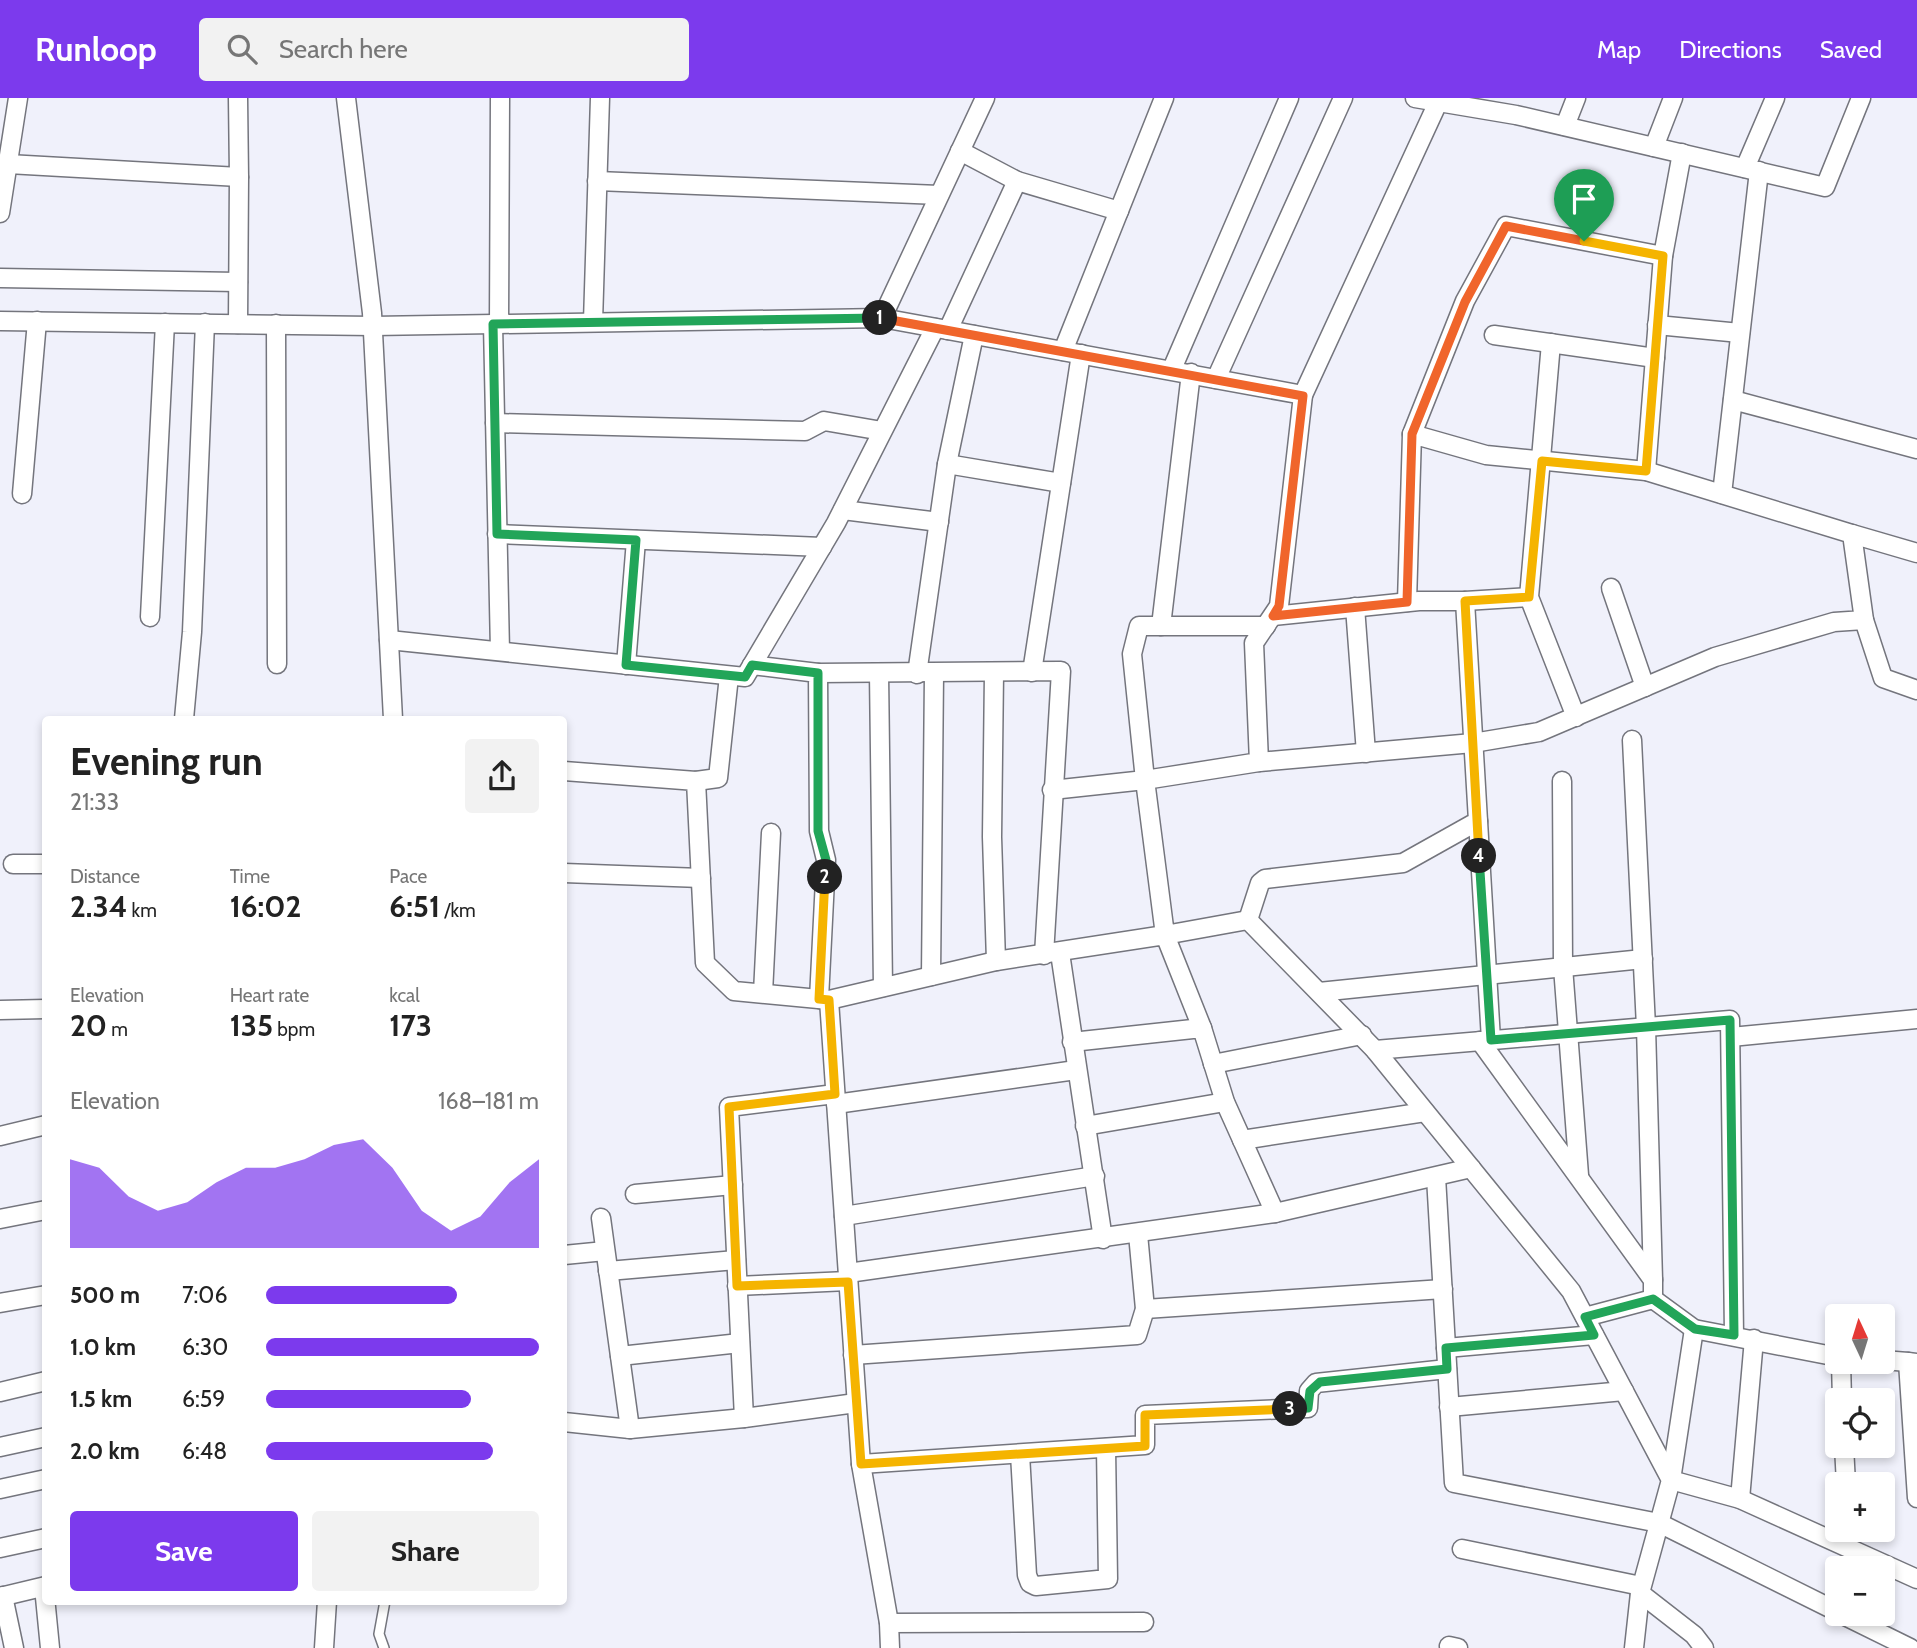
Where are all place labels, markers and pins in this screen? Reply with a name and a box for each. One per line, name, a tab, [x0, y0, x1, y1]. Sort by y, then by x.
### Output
pin	[1554, 169, 1614, 241]
pin: 1	[862, 300, 898, 336]
pin: 4	[1462, 838, 1496, 874]
pin: 2	[808, 860, 842, 894]
pin: 3	[1272, 1392, 1308, 1426]

